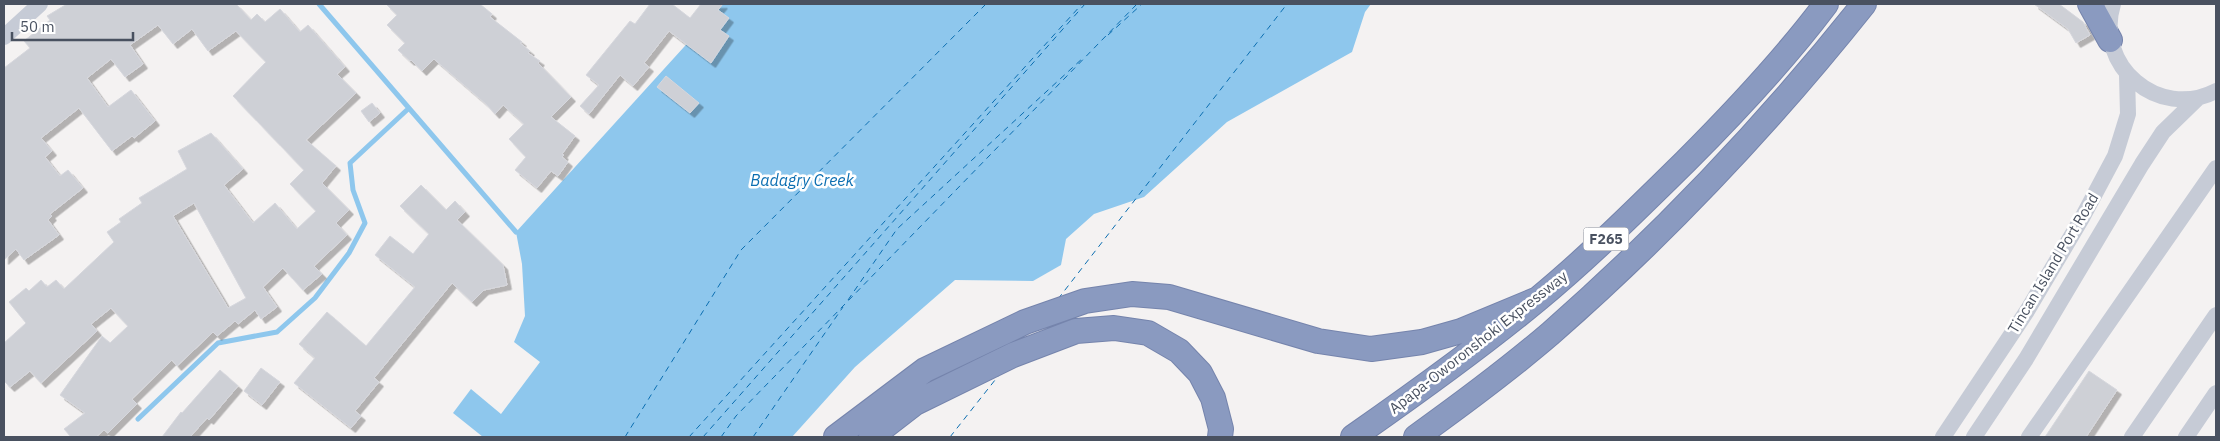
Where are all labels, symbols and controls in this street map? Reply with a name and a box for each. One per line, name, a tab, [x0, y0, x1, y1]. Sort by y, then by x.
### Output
scale bar	[12, 10, 134, 42]
text: 50 m	[20, 17, 55, 36]
water label: Badagry Creek	[750, 170, 854, 190]
street label: Tincan Island Port Road	[2003, 189, 2103, 337]
road number: F265	[1584, 228, 1628, 250]
street label: Apapa-Oworonshoki Expressway	[1385, 266, 1571, 418]

